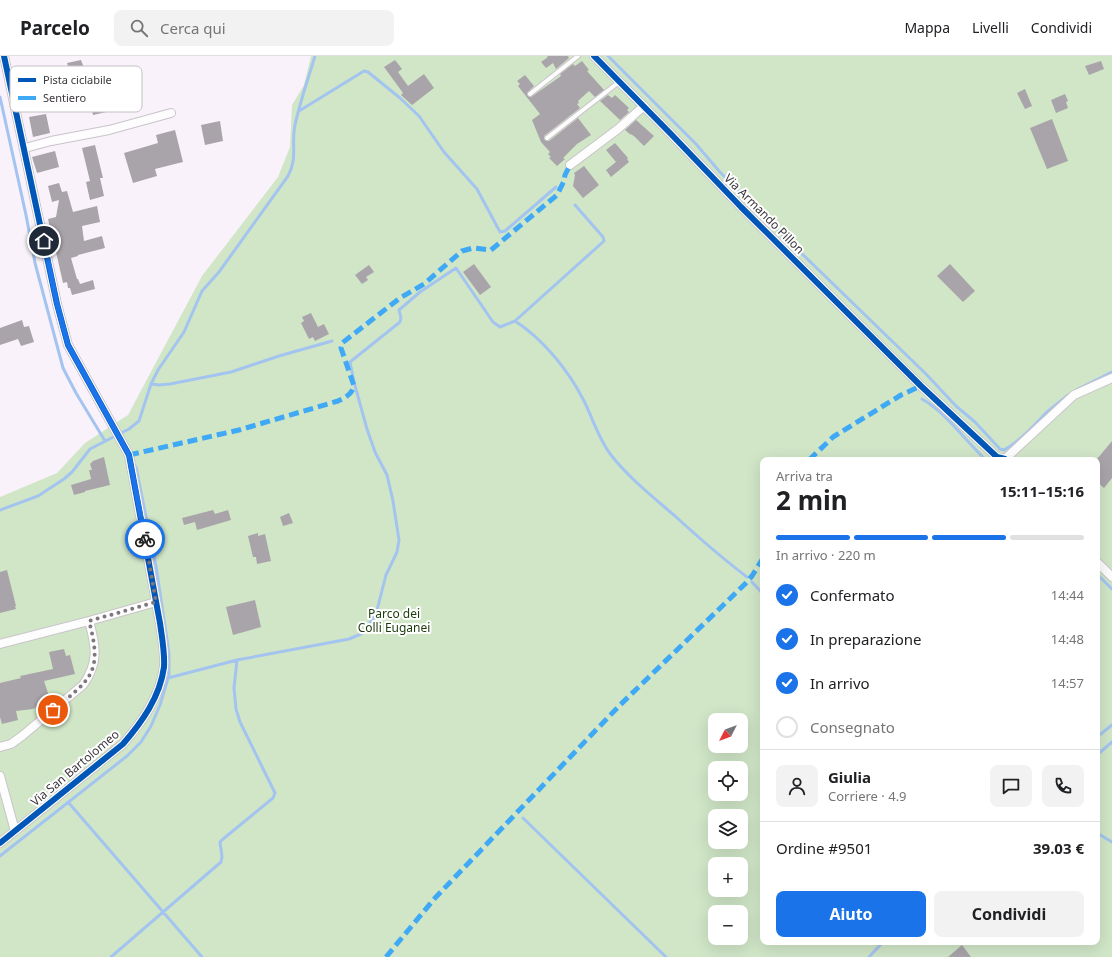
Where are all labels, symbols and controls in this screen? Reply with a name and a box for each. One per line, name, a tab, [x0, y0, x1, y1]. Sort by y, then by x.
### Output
search box	[114, 10, 394, 46]
text: Parcelo	[20, 15, 90, 41]
icon: search	[128, 17, 150, 39]
text: Cerca qui	[160, 18, 226, 38]
text: Mappa	[904, 18, 950, 37]
text: Livelli	[972, 18, 1009, 37]
text: Condividi	[1031, 18, 1092, 37]
legend	[10, 66, 142, 112]
text: Pista ciclabile	[43, 72, 112, 87]
text: Sentiero	[43, 90, 86, 105]
street label: Via Armando Pillon	[720, 170, 808, 258]
pin	[27, 224, 61, 258]
icon: home	[33, 230, 55, 252]
text: Arriva tra	[776, 467, 833, 485]
text: 15:11–15:16	[999, 481, 1084, 501]
text: 2 min	[776, 482, 848, 518]
courier	[125, 519, 165, 559]
icon: bike	[134, 528, 156, 550]
text: In arrivo · 220 m	[776, 546, 876, 564]
icon: check	[776, 584, 798, 606]
text: Confermato	[810, 585, 895, 605]
text: 14:44	[1051, 586, 1084, 604]
park label: Parco dei Colli Euganei	[358, 605, 430, 636]
icon: check	[776, 628, 798, 650]
text: In preparazione	[810, 629, 922, 649]
text: 14:48	[1051, 630, 1084, 648]
icon: check	[776, 672, 798, 694]
text: In arrivo	[810, 673, 870, 693]
text: 14:57	[1051, 674, 1084, 692]
pin	[36, 693, 70, 727]
icon: bag	[42, 699, 64, 721]
north arrow	[708, 713, 748, 753]
map controls	[708, 713, 748, 945]
text: Consegnato	[810, 717, 895, 737]
street label: Via San Bartolomeo	[27, 726, 123, 810]
button: locate	[708, 761, 748, 801]
button: person	[776, 765, 818, 807]
button: chat	[990, 765, 1032, 807]
button: phone	[1042, 765, 1084, 807]
text: Giulia	[828, 767, 871, 787]
text: Corriere · 4.9	[828, 787, 907, 805]
button: layers	[708, 809, 748, 849]
text: Ordine #9501	[776, 838, 872, 858]
text: 39.03 €	[1033, 838, 1084, 858]
button: +	[708, 857, 748, 897]
button: Aiuto	[776, 891, 926, 937]
button: Condividi	[934, 891, 1084, 937]
button: −	[708, 905, 748, 945]

